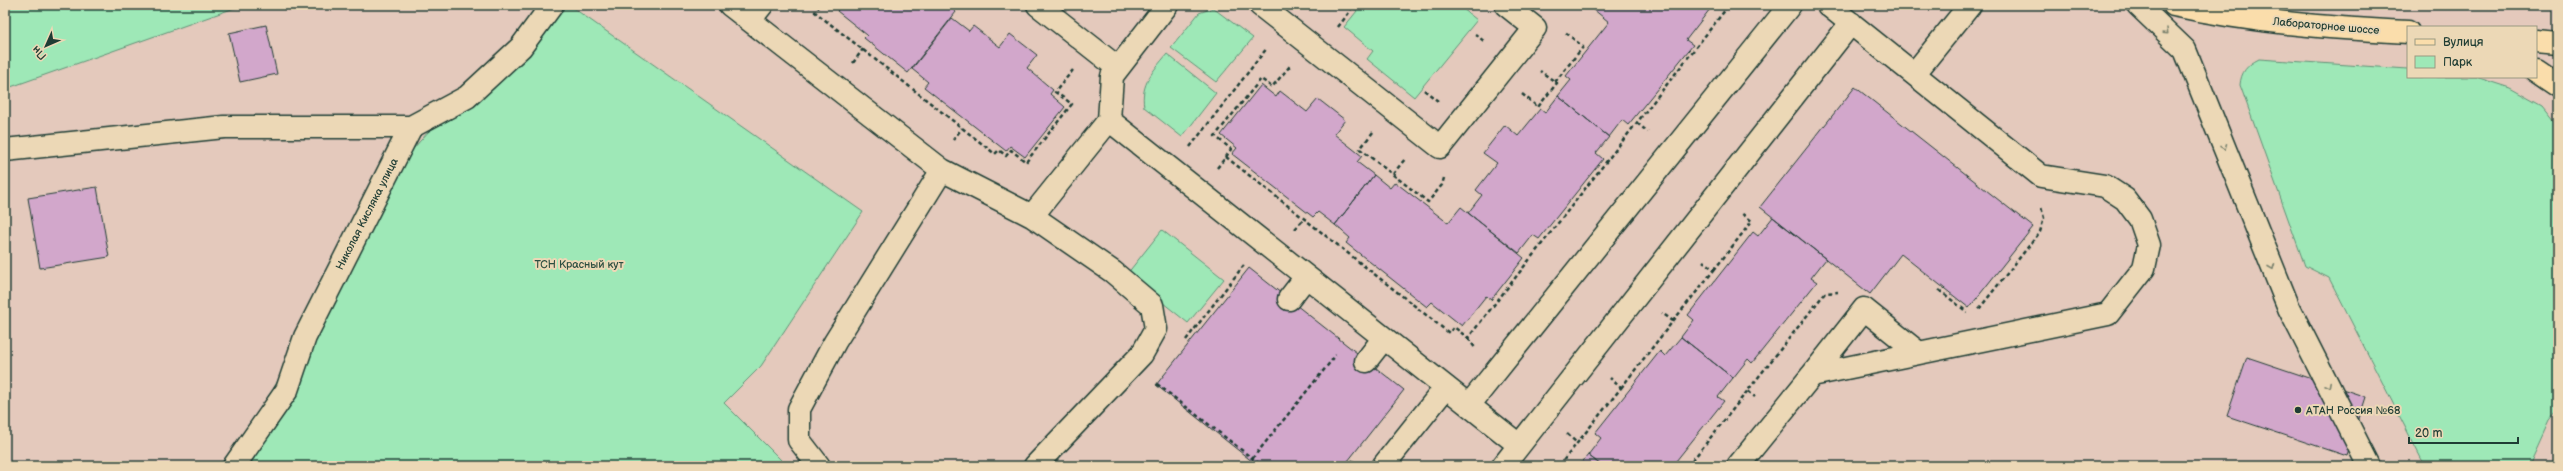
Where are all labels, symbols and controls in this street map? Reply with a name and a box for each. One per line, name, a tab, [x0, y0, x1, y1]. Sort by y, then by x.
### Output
street label: Лабораторное шоссе	[2271, 15, 2380, 37]
north arrow	[26, 26, 66, 66]
legend	[2407, 26, 2537, 78]
one-way arrow	[2161, 27, 2169, 35]
text: Вулиця	[2443, 35, 2484, 50]
text: Пн	[29, 43, 49, 63]
text: Парк	[2443, 55, 2473, 70]
one-way arrow	[2219, 142, 2227, 150]
street label: Николая Кисляка улица	[333, 155, 401, 272]
park label: ТСН Красный кут	[534, 258, 624, 271]
one-way arrow	[2268, 264, 2276, 271]
one-way arrow	[2323, 381, 2330, 388]
place label: АТАН Россия №68	[2305, 404, 2401, 417]
marker: АТАН Россия №68	[2293, 405, 2303, 415]
scale bar	[2409, 419, 2518, 445]
text: 20 m	[2415, 426, 2442, 441]

